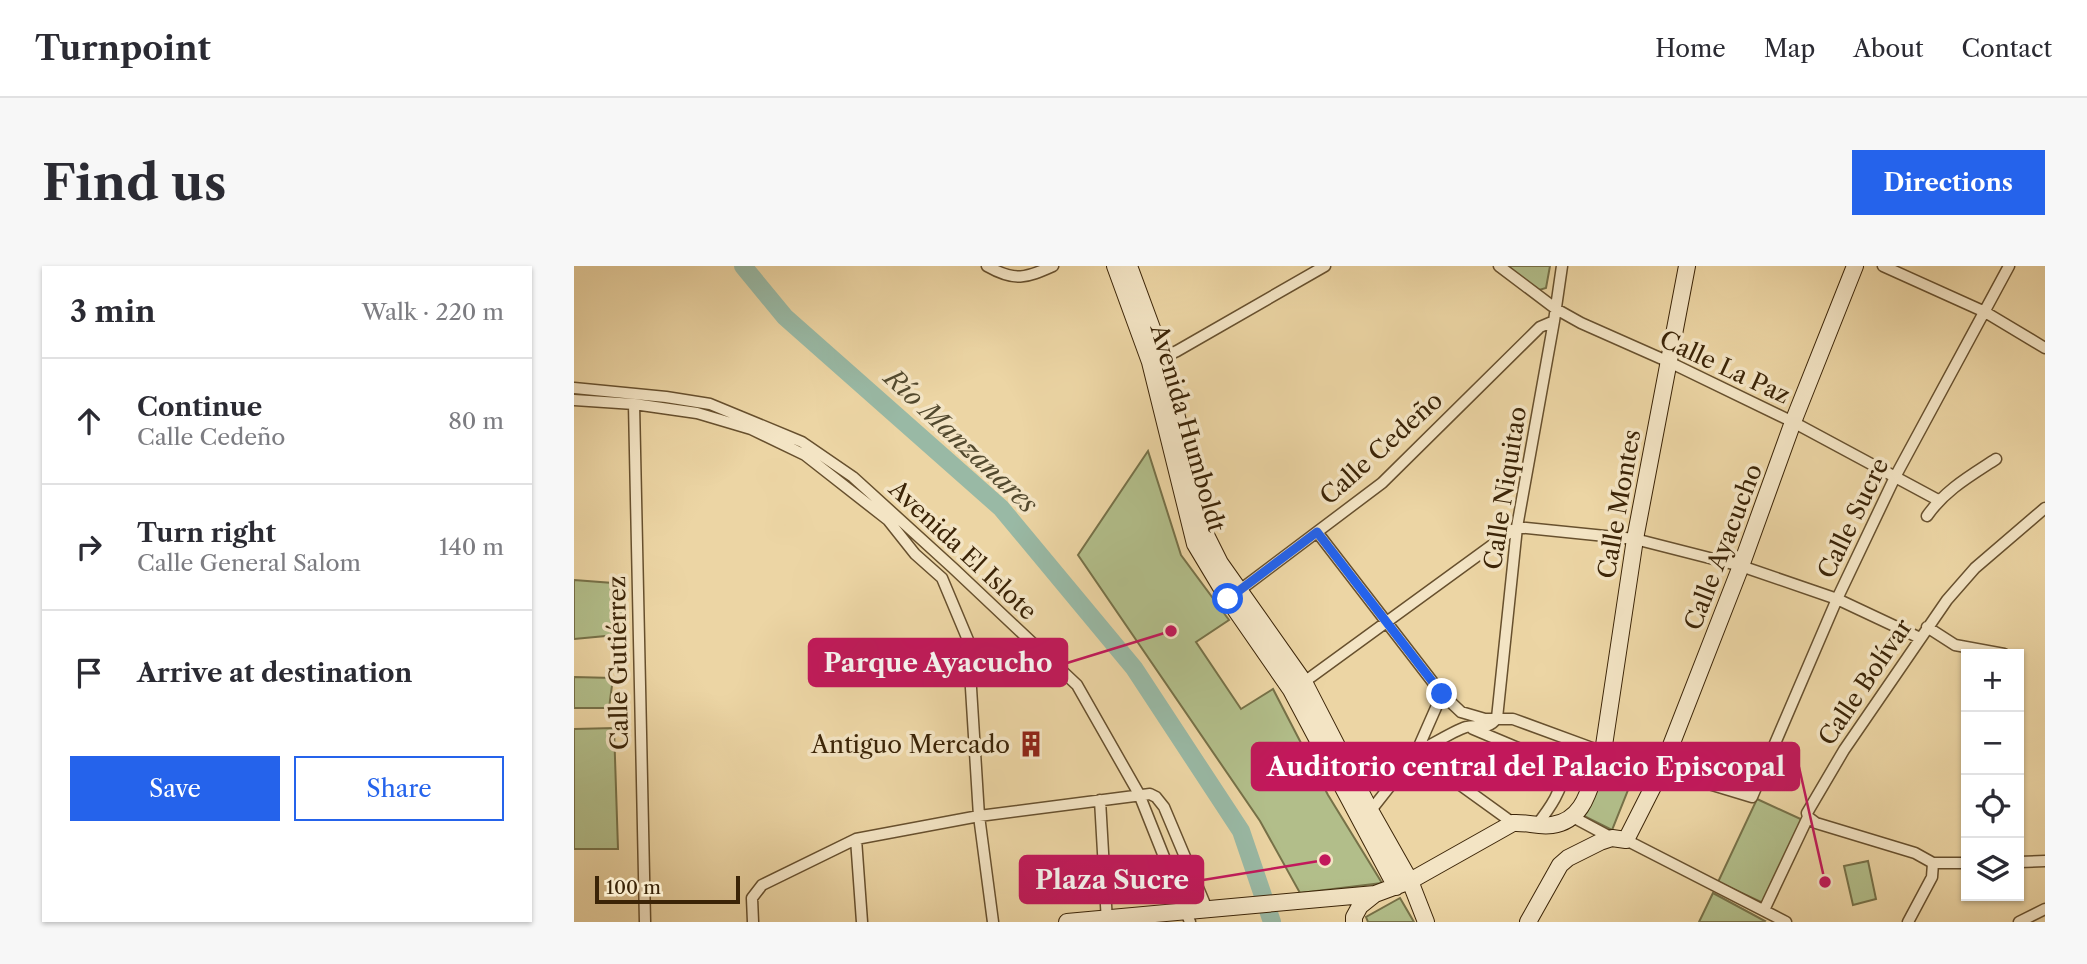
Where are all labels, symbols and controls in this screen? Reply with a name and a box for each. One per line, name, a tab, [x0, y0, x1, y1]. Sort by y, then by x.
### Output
text: Turnpoint	[35, 28, 211, 69]
text: Home	[1655, 34, 1726, 63]
text: Map	[1764, 34, 1815, 63]
text: About	[1853, 34, 1924, 63]
text: Contact	[1962, 34, 2052, 63]
button: Directions	[1852, 150, 2045, 215]
text: Find us	[42, 152, 226, 213]
text: 3 min	[70, 293, 156, 330]
text: Walk · 220 m	[362, 298, 504, 326]
street label: Avenida Humboldt	[1144, 320, 1232, 536]
street label: Calle La Paz	[1655, 324, 1795, 410]
water label: Río Manzanares	[876, 361, 1045, 520]
street label: Calle Cedeño	[1314, 385, 1448, 511]
text: Continue	[137, 391, 262, 423]
icon: ahead	[70, 402, 108, 440]
street label: Calle Niquitao	[1478, 404, 1532, 572]
text: 80 m	[448, 407, 504, 435]
text: Calle Cedeño	[137, 423, 285, 451]
street label: Calle Montes	[1592, 427, 1646, 581]
street label: Calle Sucre	[1811, 453, 1895, 583]
street label: Calle Ayacucho	[1678, 460, 1768, 634]
street label: Avenida El Islote	[883, 474, 1043, 626]
text: Turn right	[137, 517, 276, 549]
icon: right	[70, 528, 108, 566]
text: 140 m	[439, 533, 504, 561]
text: Calle General Salom	[137, 549, 361, 577]
street label: Calle Gutiérrez	[602, 576, 634, 750]
route start	[1212, 583, 1243, 614]
street label: Calle Bolívar	[1812, 613, 1918, 751]
callout: Parque Ayacucho	[809, 639, 1067, 686]
text: Parque Ayacucho	[823, 647, 1053, 679]
map controls	[1961, 649, 2024, 901]
button: +	[1961, 649, 2024, 712]
icon: arrive	[70, 654, 108, 692]
text: Arrive at destination	[137, 657, 412, 689]
route end	[1426, 678, 1457, 709]
button: −	[1961, 712, 2024, 775]
building icon: Antiguo Mercado	[1016, 729, 1046, 759]
place label: Antiguo Mercado	[810, 730, 1010, 759]
callout: Auditorio central del Palacio Episcopal	[1252, 743, 1799, 790]
text: Auditorio central del Palacio Episcopal	[1266, 751, 1785, 783]
button: Save	[70, 756, 280, 821]
button: Share	[294, 756, 504, 821]
button: locate	[1961, 775, 2024, 838]
button: layers	[1961, 838, 2024, 901]
callout: Plaza Sucre	[1020, 856, 1203, 903]
text: Plaza Sucre	[1035, 864, 1189, 896]
scale bar	[595, 873, 740, 905]
text: 100 m	[606, 876, 661, 899]

